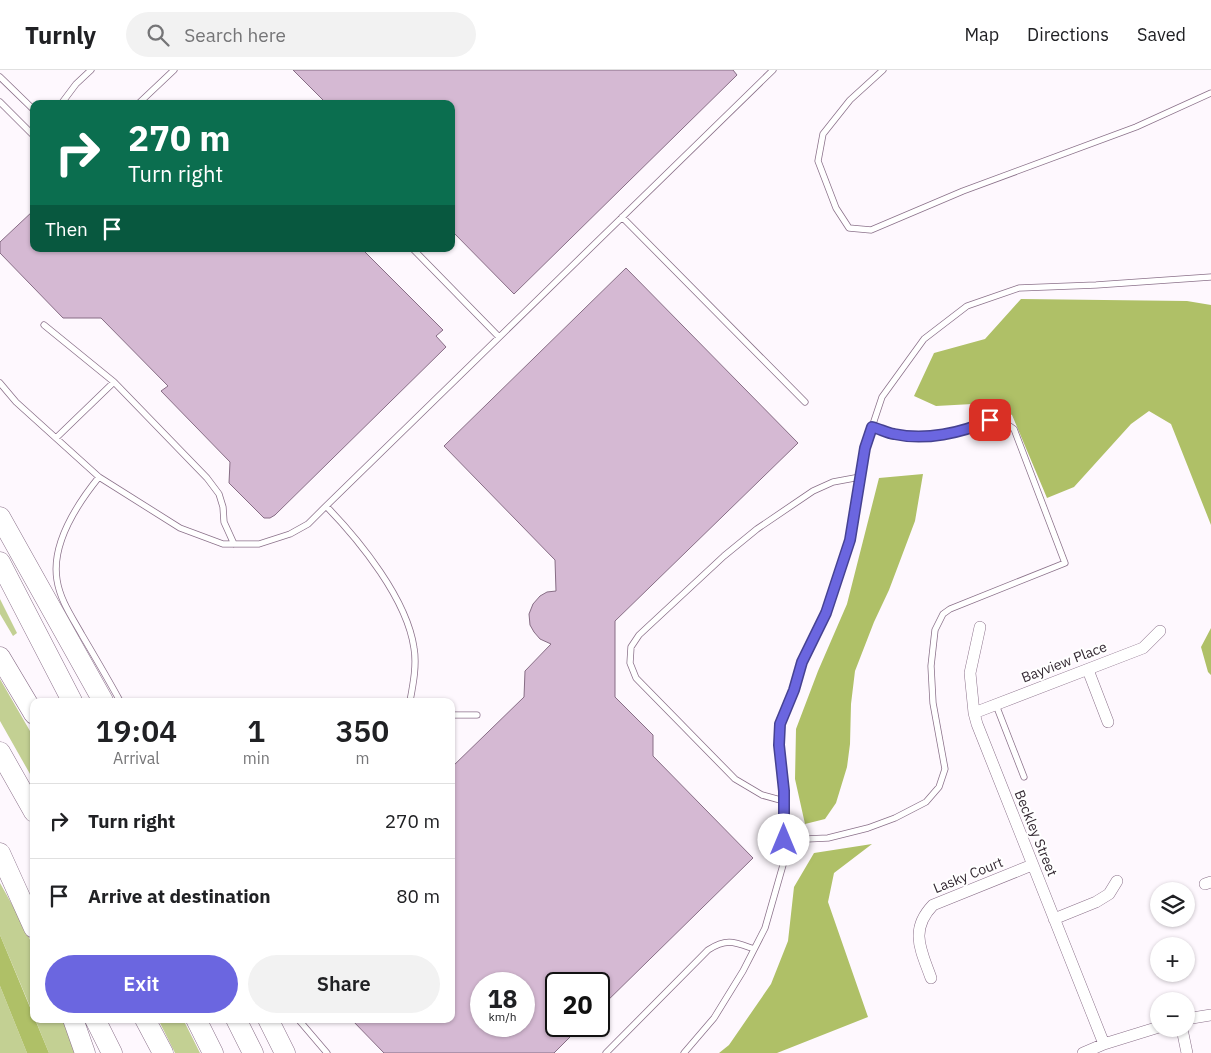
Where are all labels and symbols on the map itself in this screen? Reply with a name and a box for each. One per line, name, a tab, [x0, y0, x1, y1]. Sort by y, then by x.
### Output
pin	[969, 399, 1011, 441]
street label: Bayview Place	[1019, 637, 1110, 687]
street label: Beckley Street	[1011, 787, 1061, 879]
position arrow	[757, 813, 809, 865]
street label: Lasky Court	[931, 853, 1006, 897]
speed limit sign: 20	[545, 972, 610, 1037]

